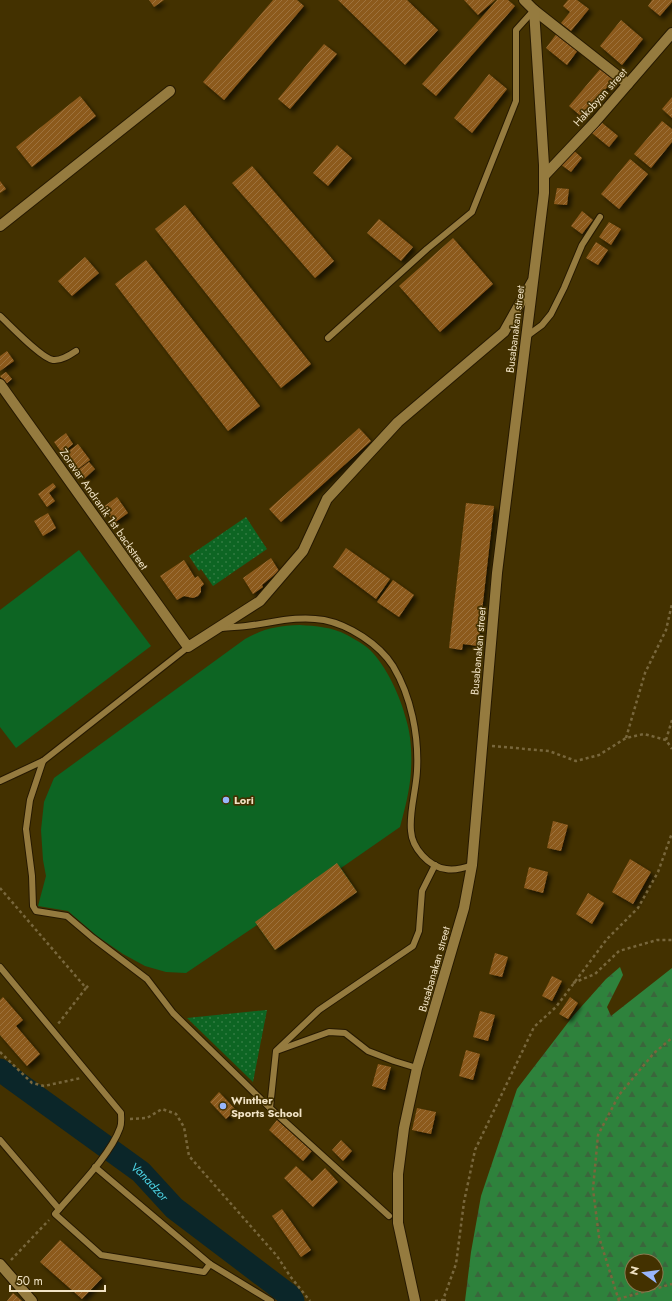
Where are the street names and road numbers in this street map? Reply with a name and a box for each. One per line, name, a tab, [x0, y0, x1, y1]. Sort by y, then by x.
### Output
street label: Hakobyan street	[569, 64, 631, 130]
street label: Busabanakan street	[502, 284, 528, 374]
street label: Zoravar Andranik 1st backstreet	[56, 445, 152, 573]
street label: Busabanakan street	[466, 606, 490, 696]
street label: Busabanakan street	[414, 924, 454, 1014]

